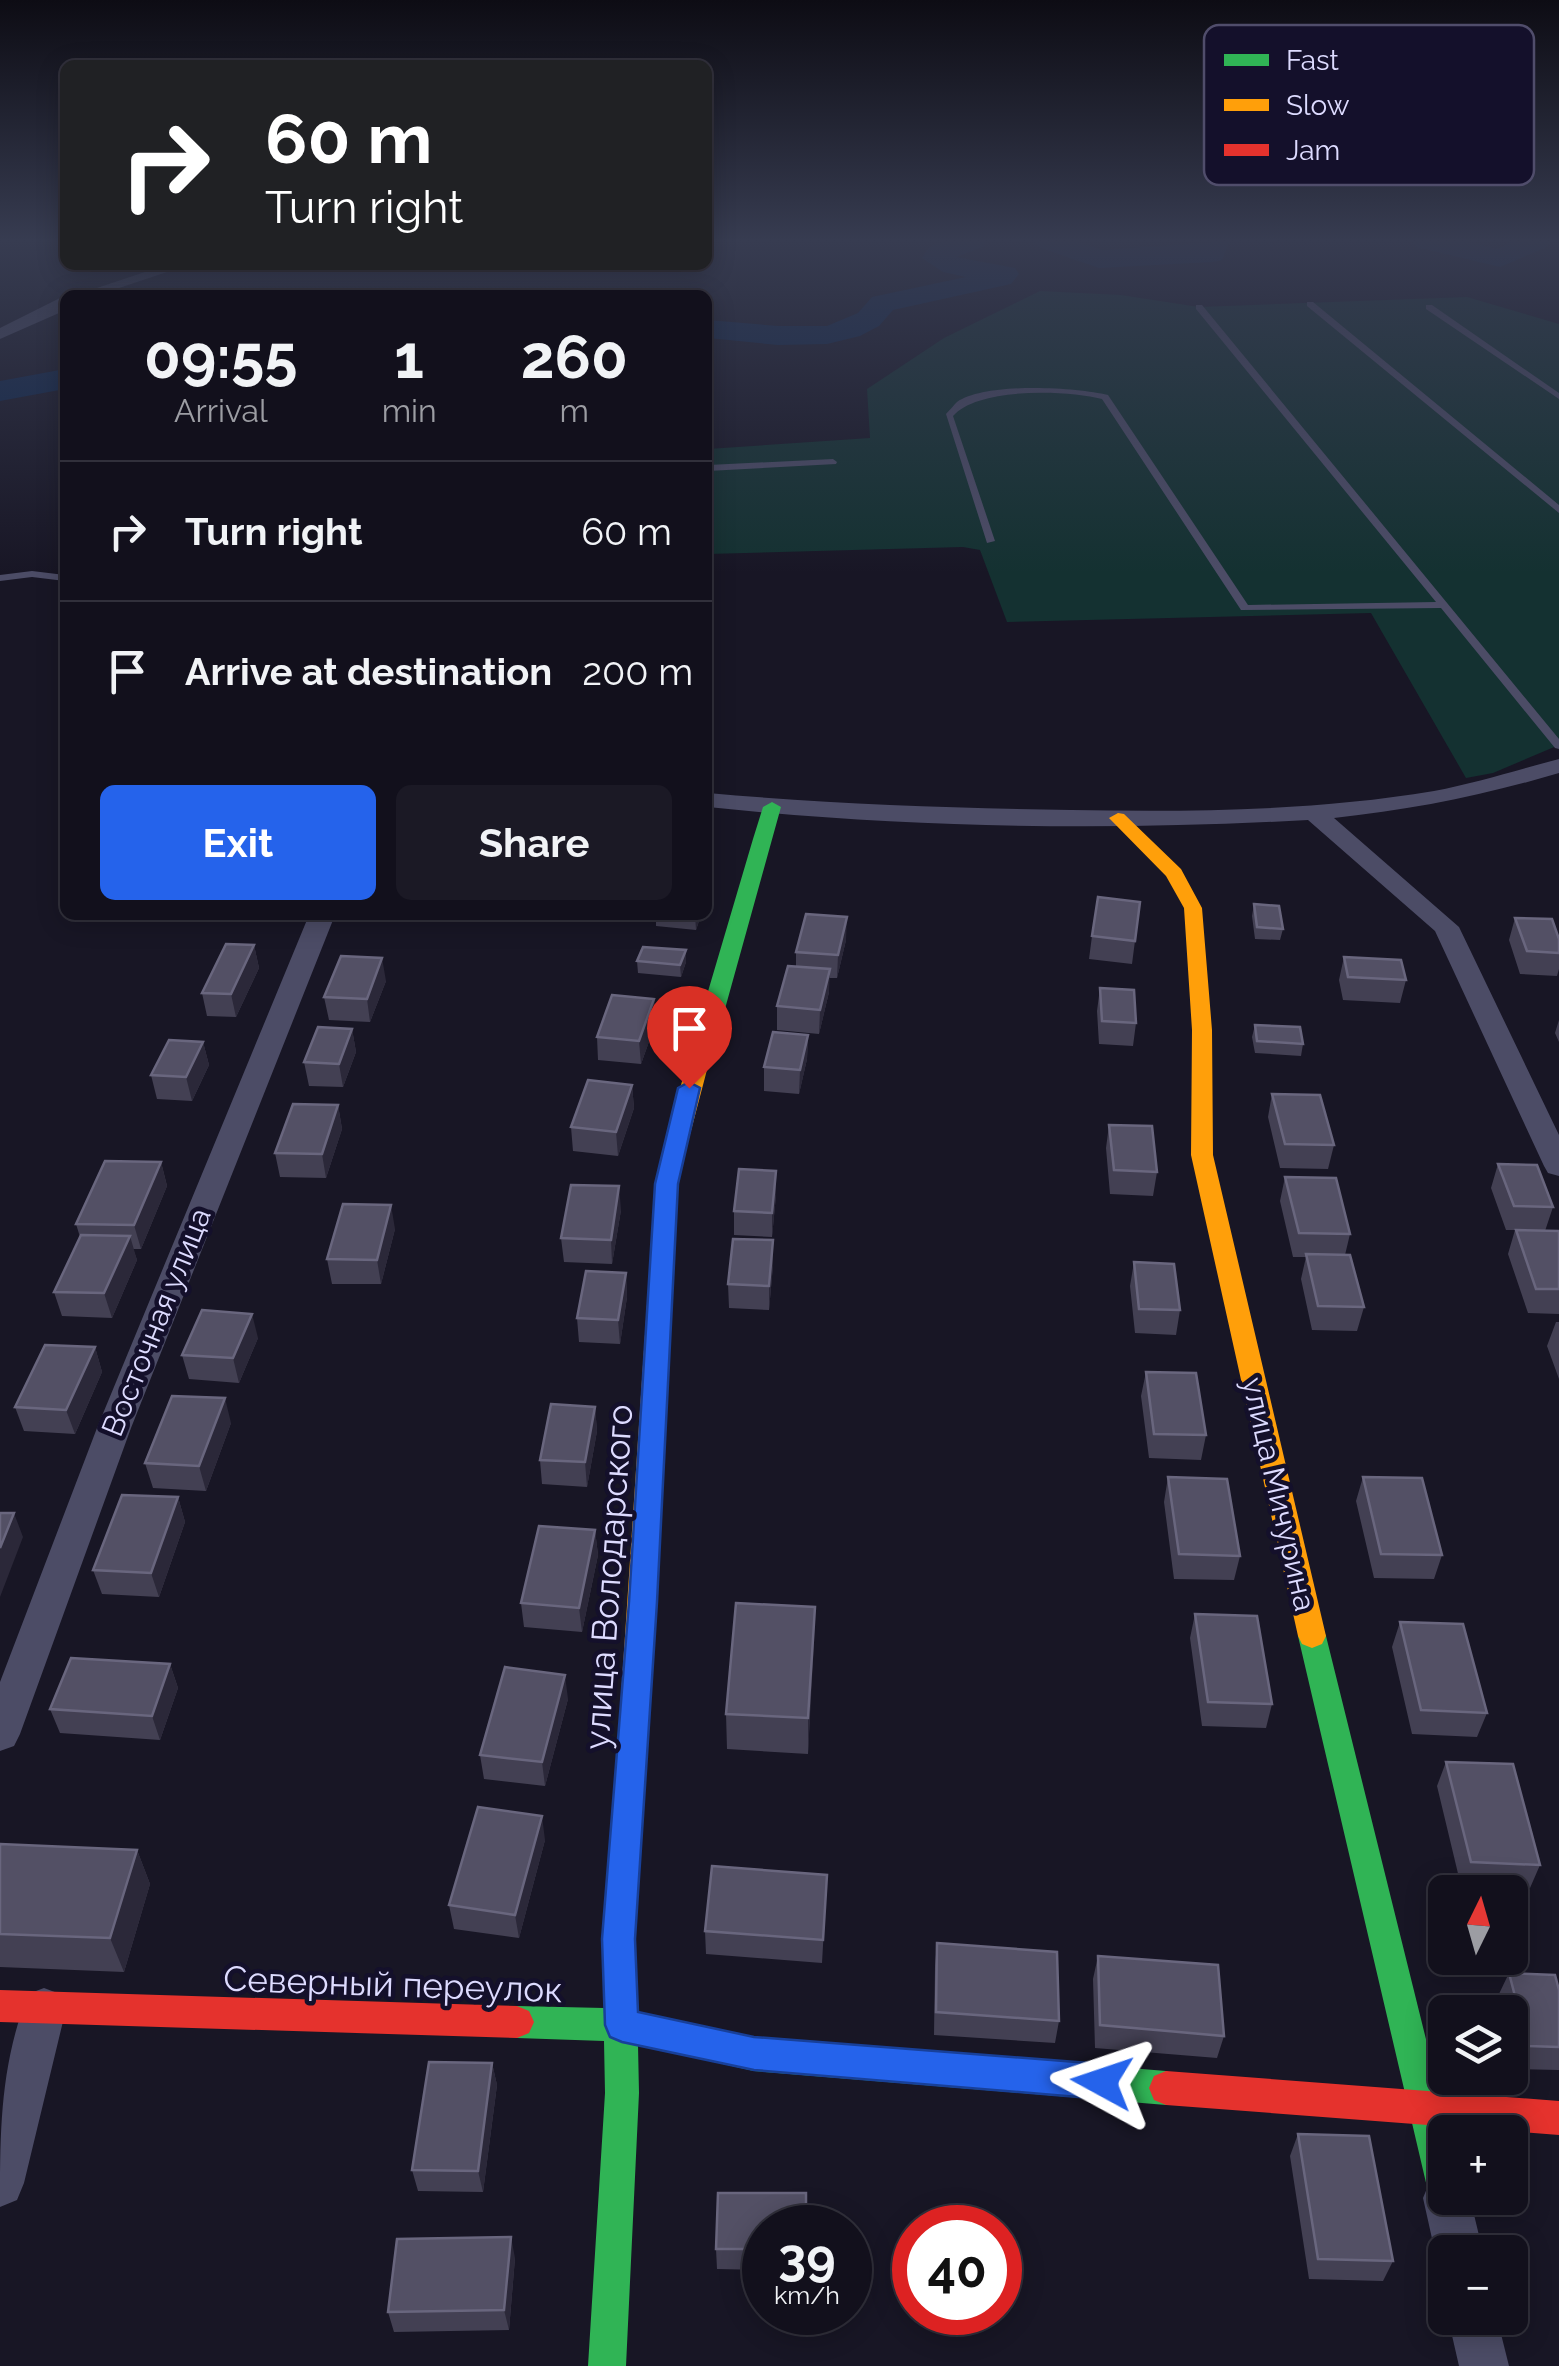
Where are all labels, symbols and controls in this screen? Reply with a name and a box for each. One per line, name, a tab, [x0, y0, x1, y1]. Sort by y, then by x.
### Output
legend	[1204, 25, 1534, 185]
text: Fast	[1286, 44, 1339, 77]
text: Slow	[1286, 89, 1350, 122]
text: 60 m	[265, 97, 432, 179]
icon: right	[100, 100, 230, 230]
text: Jam	[1286, 134, 1340, 167]
text: Turn right	[265, 181, 463, 234]
text: 09:55	[144, 322, 298, 392]
text: 1	[394, 322, 424, 392]
text: 260	[521, 322, 628, 392]
text: Arrival	[174, 392, 268, 429]
text: min	[382, 392, 437, 429]
text: m	[560, 392, 589, 429]
icon: right	[100, 504, 155, 559]
text: Turn right	[185, 509, 362, 554]
text: 60 m	[581, 509, 672, 554]
icon: arrive	[100, 644, 155, 699]
text: Arrive at destination	[185, 649, 552, 694]
text: 200 m	[582, 649, 693, 694]
button: Exit	[100, 785, 376, 900]
button: Share	[396, 785, 672, 900]
pin	[647, 986, 732, 1089]
icon: arrive	[662, 1001, 717, 1056]
street label: Восточная улица	[94, 1203, 218, 1441]
street label: улица Мичурина	[1235, 1374, 1323, 1614]
street label: улица Володарского	[575, 1403, 641, 1751]
north arrow	[1428, 1875, 1528, 1975]
map controls	[1428, 1875, 1528, 2335]
street label: Северный переулок	[223, 1958, 563, 2010]
button: layers	[1428, 1995, 1528, 2095]
position arrow	[1050, 2030, 1154, 2134]
button: +	[1428, 2115, 1528, 2215]
speed limit sign: 40	[892, 2205, 1022, 2335]
text: 39	[778, 2228, 836, 2287]
button: −	[1428, 2235, 1528, 2335]
text: km/h	[774, 2280, 840, 2310]

